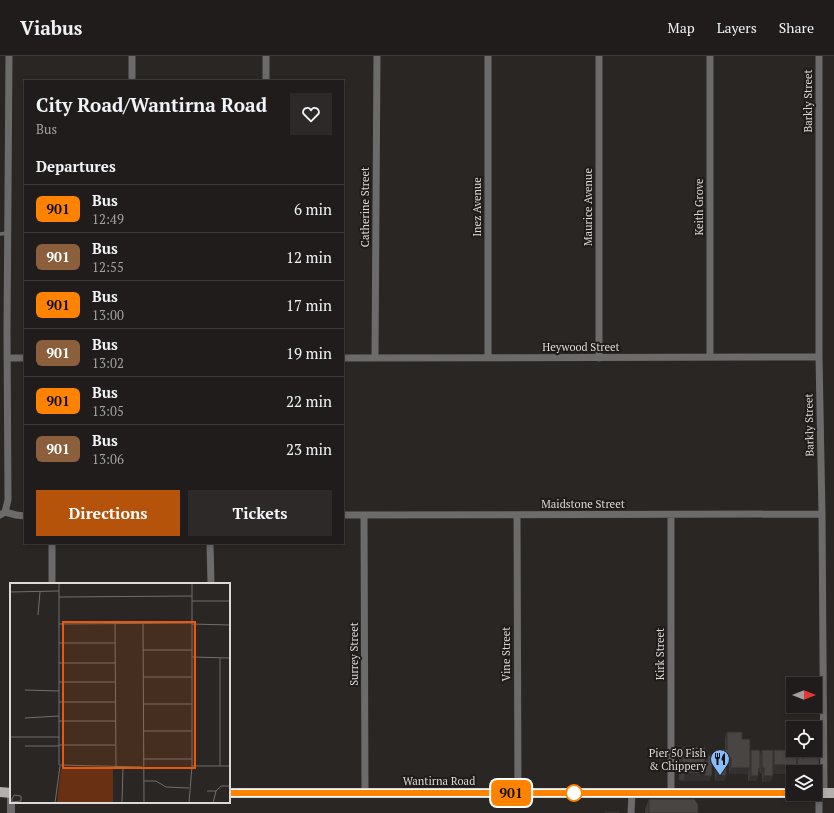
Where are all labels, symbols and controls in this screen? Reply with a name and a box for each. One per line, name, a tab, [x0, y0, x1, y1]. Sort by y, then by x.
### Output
text: Viabus	[20, 15, 82, 40]
text: Map	[668, 18, 695, 37]
text: Layers	[717, 18, 757, 37]
text: Share	[779, 18, 814, 37]
street label: Barkly Street	[801, 69, 815, 133]
text: City Road/Wantirna Road	[36, 92, 267, 117]
button: heart	[290, 93, 332, 135]
text: Bus	[36, 120, 57, 138]
text: Departures	[36, 156, 116, 176]
street label: Catherine Street	[358, 167, 372, 247]
street label: Maurice Avenue	[581, 168, 595, 246]
street label: Inez Avenue	[470, 177, 484, 237]
street label: Keith Grove	[692, 178, 706, 236]
text: Bus	[92, 190, 118, 210]
text: 901	[46, 199, 70, 218]
text: 6 min	[294, 199, 332, 219]
text: 12:49	[92, 210, 124, 228]
text: Bus	[92, 238, 118, 258]
text: 901	[46, 247, 70, 266]
text: 12 min	[286, 247, 332, 267]
text: 12:55	[92, 258, 124, 276]
text: Bus	[92, 286, 118, 306]
text: 901	[46, 295, 70, 314]
text: 17 min	[286, 295, 332, 315]
text: 13:00	[92, 306, 124, 324]
text: Bus	[92, 334, 118, 354]
street label: Heywood Street	[542, 340, 620, 354]
text: 901	[46, 343, 70, 362]
text: 19 min	[286, 343, 332, 363]
text: 13:02	[92, 354, 124, 372]
text: Bus	[92, 382, 118, 402]
text: 901	[46, 391, 70, 410]
text: 22 min	[286, 391, 332, 411]
street label: Barkly Street	[801, 393, 817, 457]
text: 13:05	[92, 402, 124, 420]
text: Bus	[92, 430, 118, 450]
text: 901	[46, 439, 70, 458]
text: 23 min	[286, 439, 332, 459]
text: 13:06	[92, 450, 124, 468]
button: Directions	[36, 490, 180, 536]
button: Tickets	[188, 490, 332, 536]
street label: Maidstone Street	[541, 497, 625, 511]
inset map	[10, 583, 230, 803]
street label: Surrey Street	[347, 622, 361, 686]
street label: Vine Street	[499, 627, 513, 681]
street label: Kirk Street	[653, 628, 667, 680]
north arrow	[786, 677, 822, 713]
map controls	[786, 677, 822, 801]
button: locate	[786, 721, 822, 757]
place label: Pier 50 Fish & Chippery	[649, 746, 707, 773]
restaurant icon: Pier 50 Fish & Chippery	[709, 748, 731, 776]
button: layers	[786, 765, 822, 801]
street label: Wantirna Road	[403, 774, 475, 788]
line badge: 901	[488, 780, 534, 806]
text: 901	[499, 783, 523, 802]
unlabelled marker	[565, 784, 583, 802]

